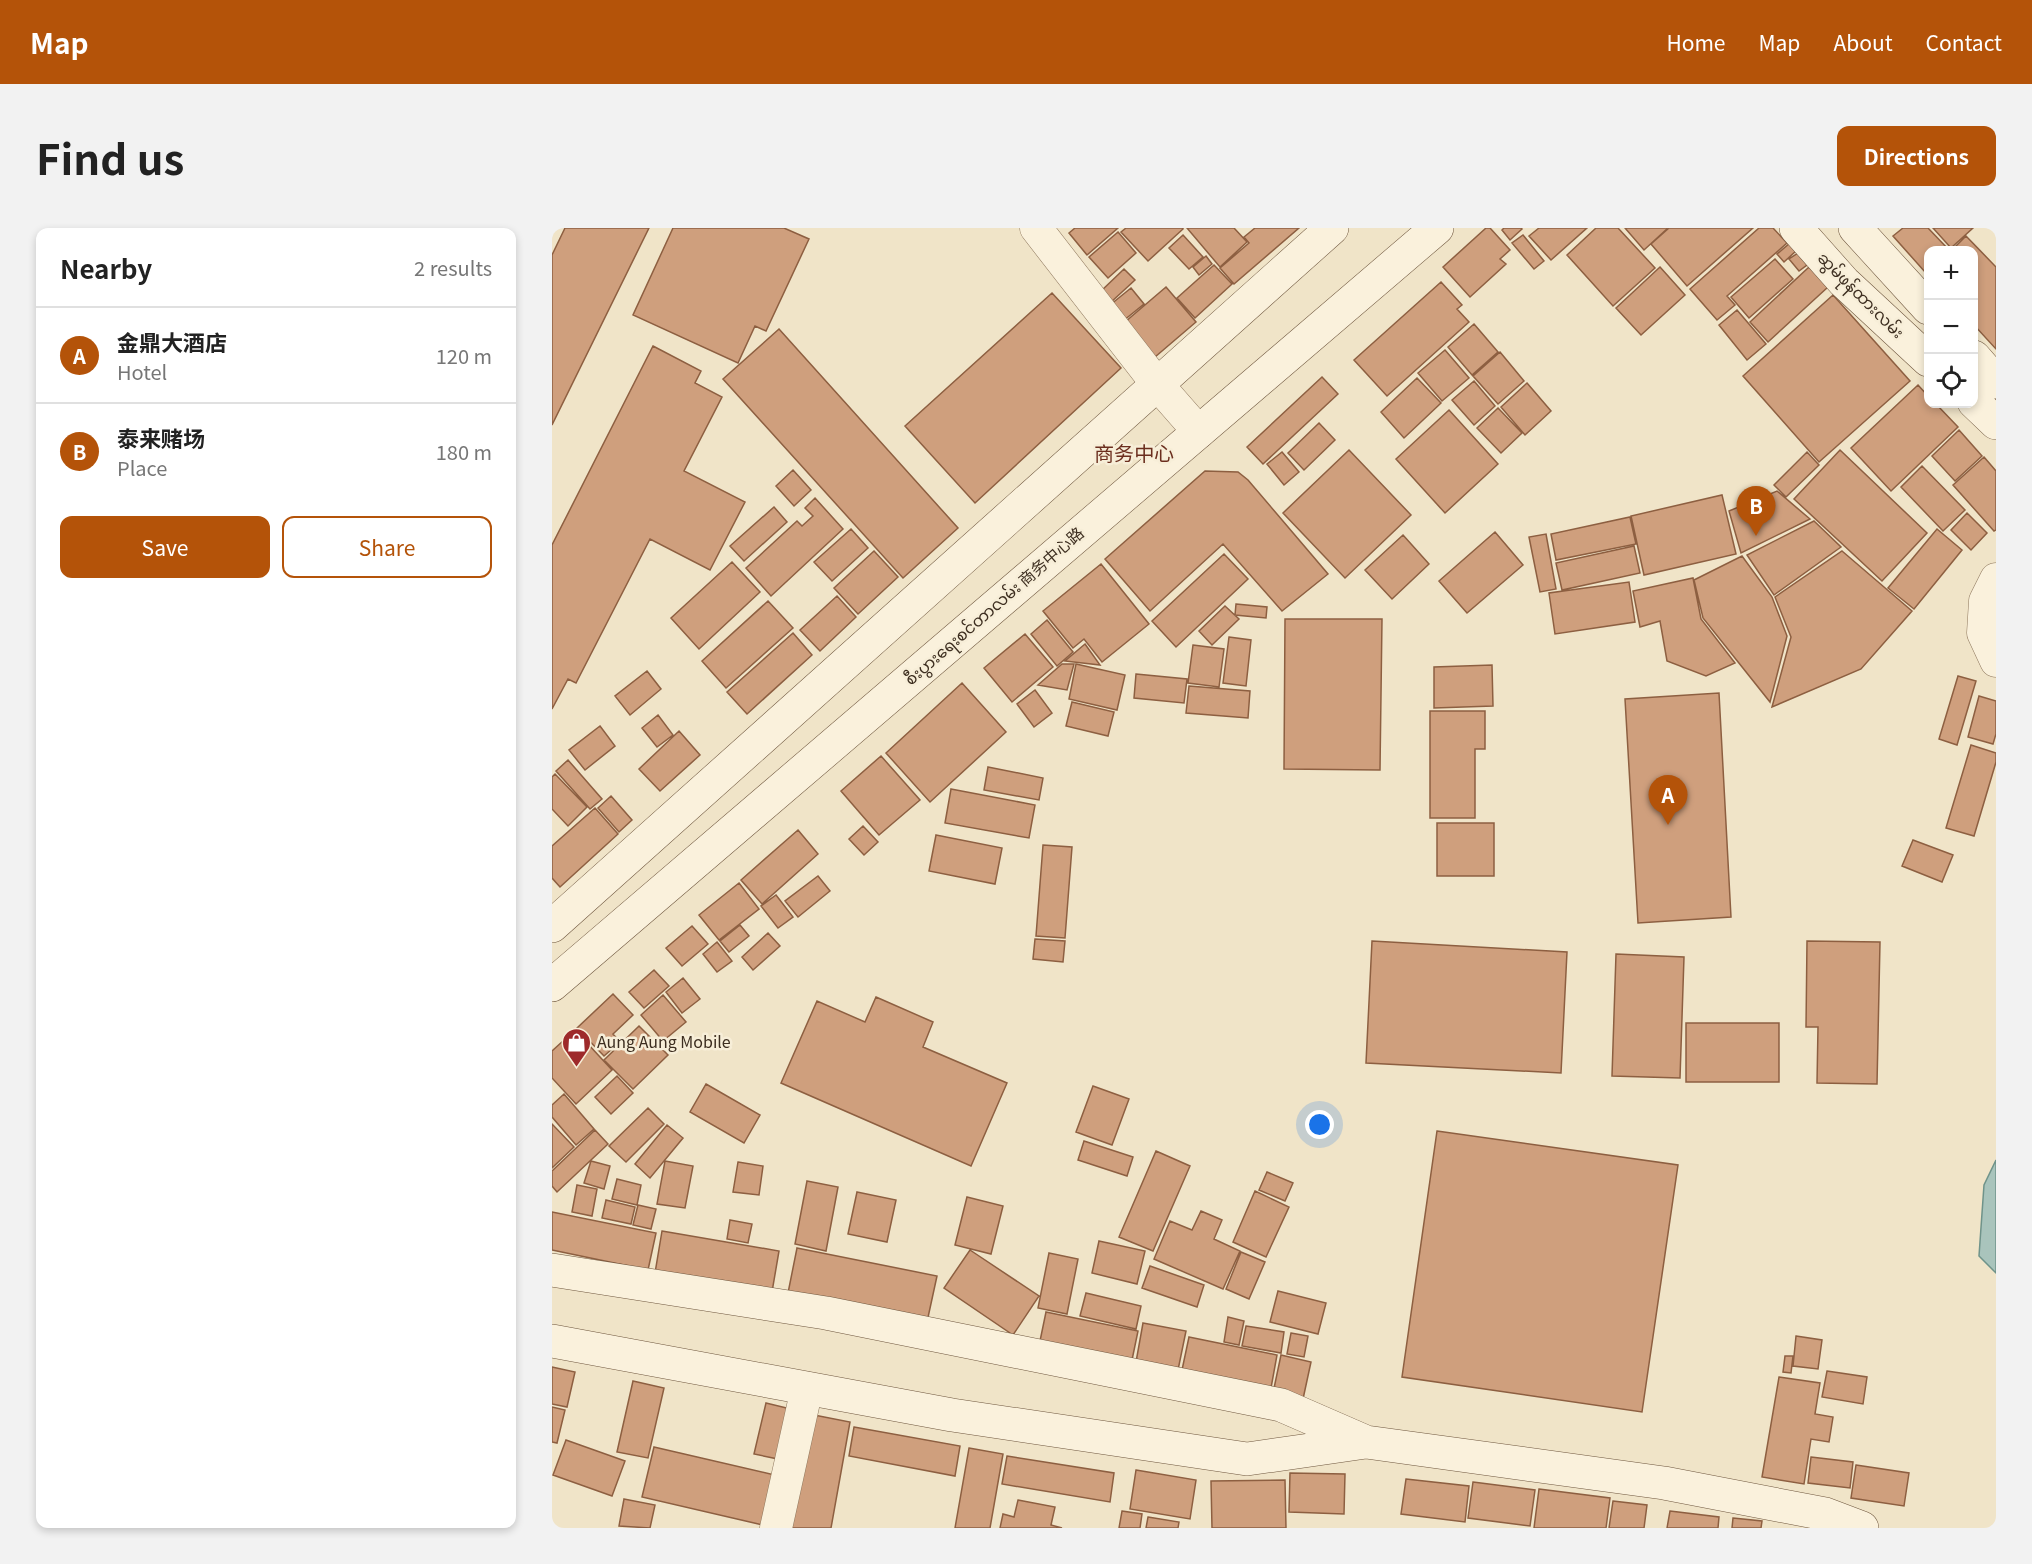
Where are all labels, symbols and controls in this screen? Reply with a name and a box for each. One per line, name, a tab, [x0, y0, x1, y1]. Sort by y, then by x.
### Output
text: Map	[30, 22, 88, 62]
text: Home	[1666, 27, 1726, 57]
text: Map	[1759, 27, 1800, 57]
text: About	[1833, 27, 1893, 57]
text: Contact	[1926, 27, 2002, 57]
text: Find us	[36, 126, 184, 187]
button: Directions	[1837, 126, 1996, 186]
street label: ဆွမ်ဖုန်ထားလမ်း	[1810, 246, 1910, 346]
map controls	[1924, 246, 1978, 408]
button: +	[1924, 246, 1978, 300]
text: Nearby	[60, 249, 152, 286]
text: 2 results	[414, 253, 492, 282]
button: −	[1924, 300, 1978, 354]
text: 金鼎大酒店	[117, 325, 227, 357]
text: A	[73, 341, 86, 370]
text: 120 m	[436, 341, 492, 370]
button: locate	[1924, 354, 1978, 408]
text: Hotel	[117, 357, 167, 386]
text: 泰来赌场	[117, 421, 205, 453]
text: B	[73, 437, 86, 466]
text: 180 m	[436, 437, 492, 466]
district label: 商务中心	[1094, 438, 1174, 467]
text: Place	[117, 453, 167, 482]
pin: B	[1736, 486, 1776, 536]
button: Save	[60, 516, 270, 578]
button: Share	[282, 516, 492, 578]
street label: စီးပွားရေးစင်တာလမ်း 商务中心路	[898, 520, 1090, 692]
pin: A	[1648, 776, 1688, 825]
shop icon: Aung Aung Mobile	[560, 1026, 592, 1068]
place label: Aung Aung Mobile	[597, 1029, 731, 1053]
your location	[1305, 1110, 1334, 1139]

